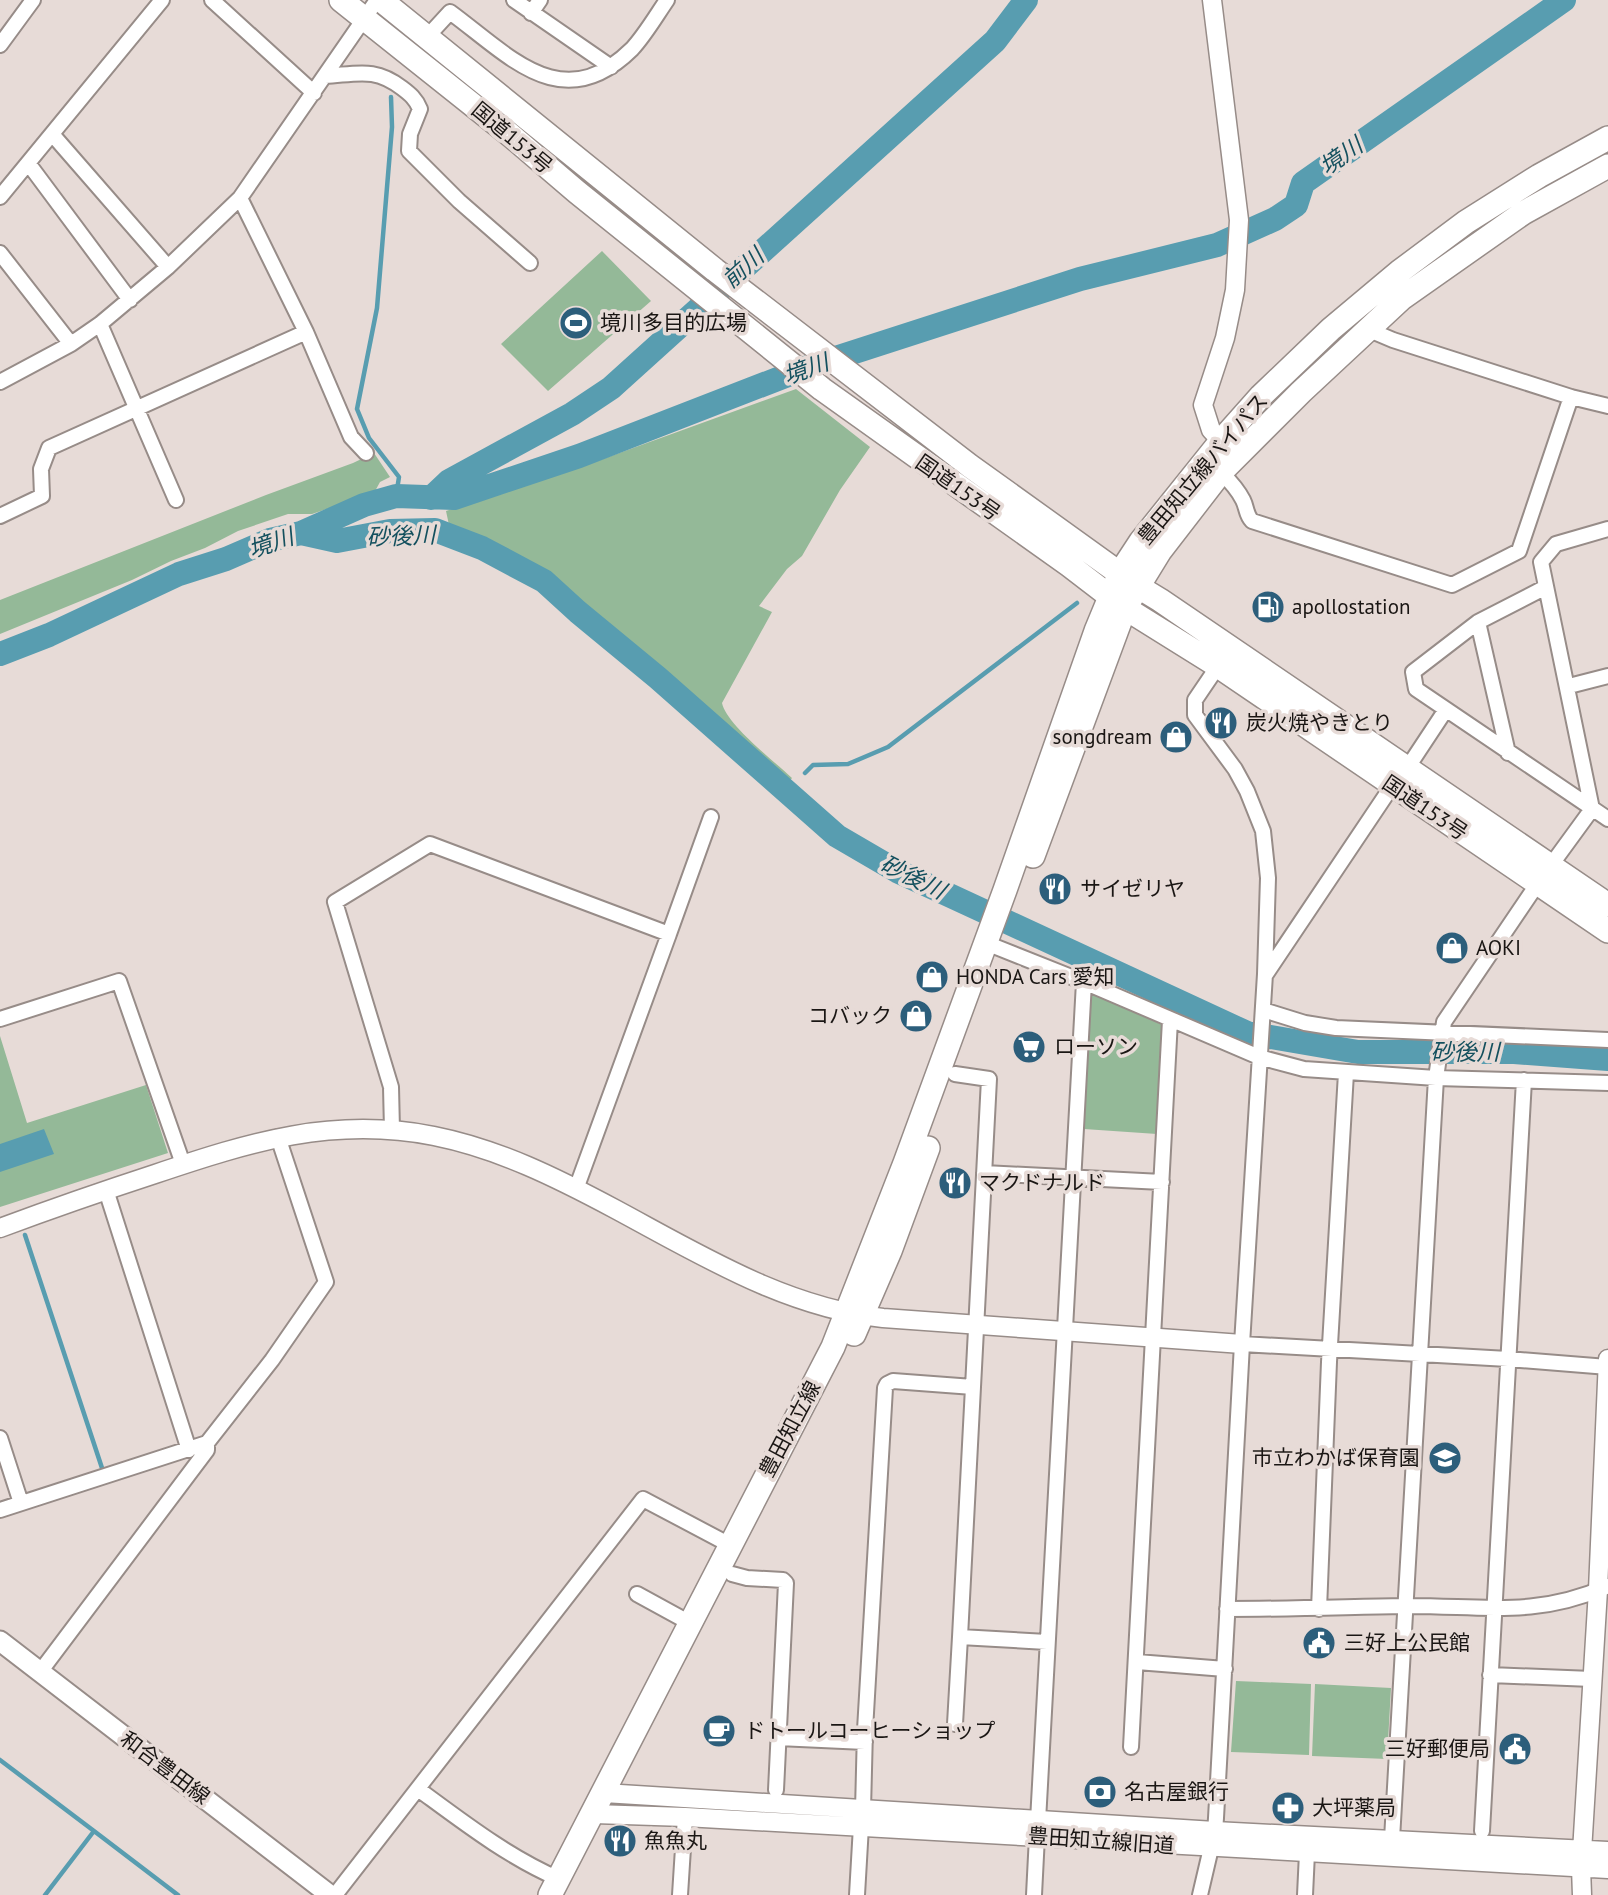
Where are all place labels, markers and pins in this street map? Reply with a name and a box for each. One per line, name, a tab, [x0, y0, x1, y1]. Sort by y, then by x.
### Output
sports icon: 境川多目的広場	[557, 304, 595, 342]
place label: 境川多目的広場	[600, 309, 747, 336]
fuel station icon: apollostation	[1249, 588, 1287, 626]
place label: apollostation	[1292, 593, 1410, 620]
restaurant icon: 炭火焼やきとり	[1202, 704, 1240, 742]
place label: 炭火焼やきとり	[1246, 709, 1393, 736]
shop icon: songdream	[1157, 718, 1195, 756]
place label: songdream	[1053, 723, 1152, 750]
restaurant icon: サイゼリヤ	[1036, 870, 1074, 908]
place label: サイゼリヤ	[1080, 875, 1185, 902]
shop icon: AOKI	[1433, 929, 1471, 967]
place label: AOKI	[1476, 934, 1521, 961]
shop icon: HONDA Cars 愛知	[913, 958, 951, 996]
place label: HONDA Cars 愛知	[956, 963, 1115, 990]
shop icon: コバック	[897, 997, 935, 1035]
place label: コバック	[808, 1002, 892, 1029]
supermarket icon: ローソン	[1010, 1028, 1048, 1066]
place label: ローソン	[1054, 1033, 1138, 1060]
restaurant icon: マクドナルド	[936, 1164, 974, 1202]
place label: マクドナルド	[979, 1169, 1105, 1196]
school or university icon: 市立わかば保育園	[1426, 1439, 1464, 1477]
place label: 市立わかば保育園	[1252, 1444, 1420, 1471]
public building icon: 三好上公民館	[1300, 1624, 1338, 1662]
place label: 三好上公民館	[1344, 1629, 1470, 1656]
cafe icon: ドトールコーヒーショップ	[700, 1712, 738, 1750]
place label: ドトールコーヒーショップ	[744, 1717, 995, 1744]
public building icon: 三好郵便局	[1496, 1730, 1534, 1768]
place label: 三好郵便局	[1385, 1735, 1490, 1762]
bank icon: 名古屋銀行	[1081, 1773, 1119, 1811]
place label: 名古屋銀行	[1124, 1778, 1229, 1805]
pharmacy icon: 大坪薬局	[1269, 1789, 1307, 1827]
place label: 大坪薬局	[1312, 1794, 1396, 1821]
restaurant icon: 魚魚丸	[601, 1822, 639, 1860]
place label: 魚魚丸	[644, 1827, 707, 1854]

